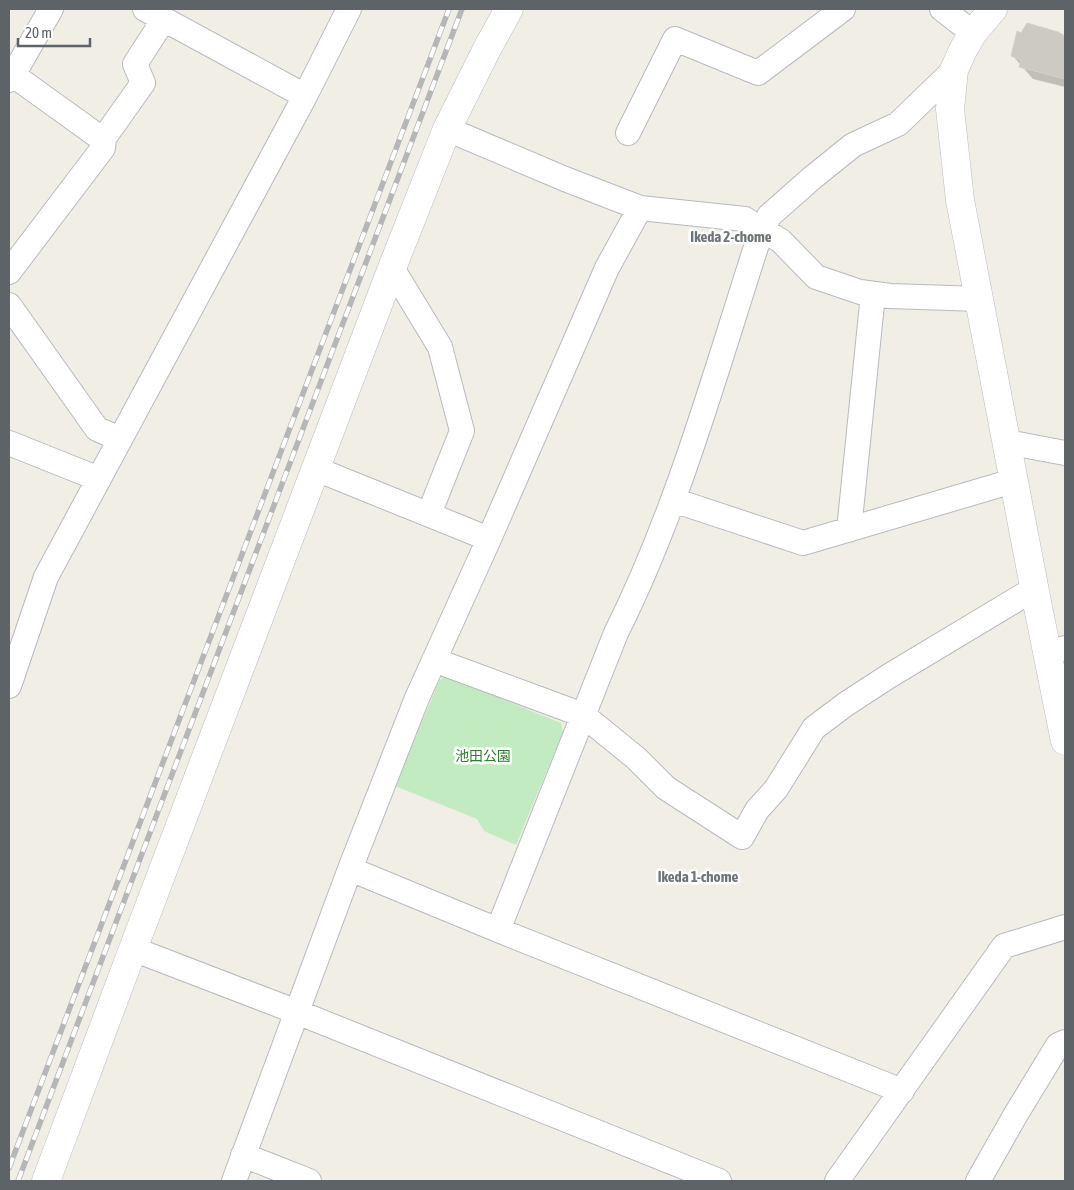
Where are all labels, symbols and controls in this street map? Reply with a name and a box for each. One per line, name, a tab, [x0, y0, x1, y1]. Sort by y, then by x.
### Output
scale bar	[18, 15, 90, 47]
text: 20 m	[25, 24, 52, 41]
district label: Ikeda 2-chome	[690, 228, 772, 245]
park label: 池田公園	[455, 748, 511, 764]
district label: Ikeda 1-chome	[658, 868, 738, 885]

